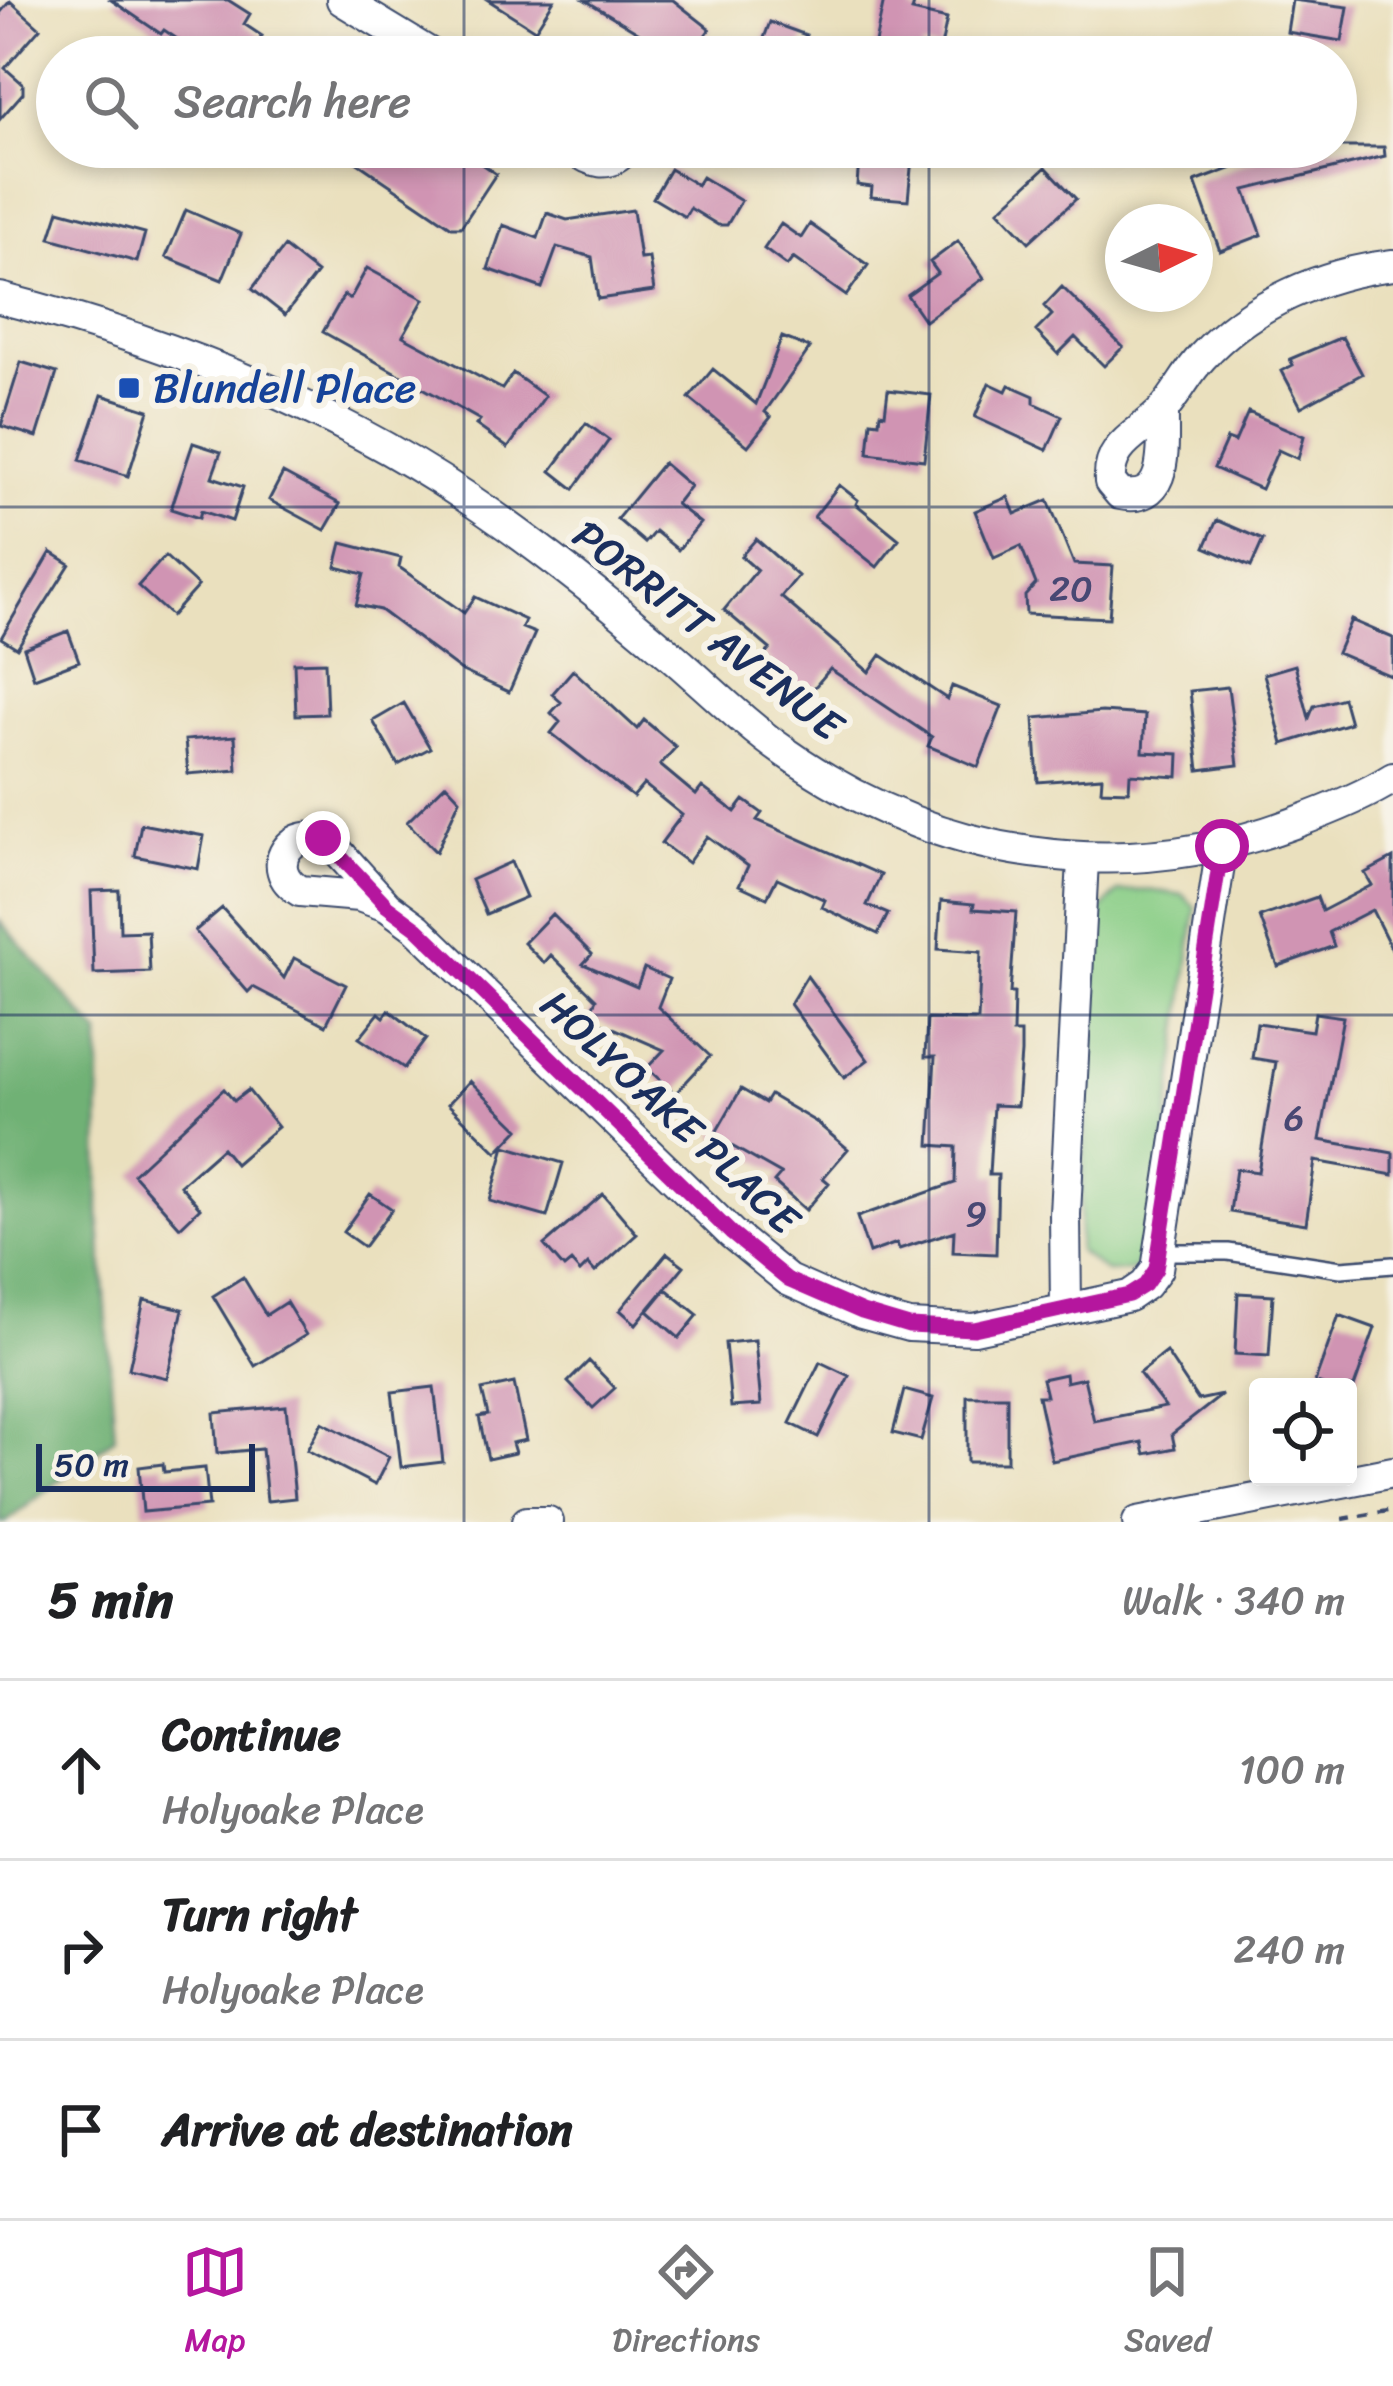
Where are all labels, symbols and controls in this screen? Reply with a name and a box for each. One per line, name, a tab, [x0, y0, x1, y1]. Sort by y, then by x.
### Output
search box	[36, 36, 1357, 168]
text: Search here	[174, 62, 411, 142]
icon: search	[78, 69, 144, 135]
north arrow	[1105, 204, 1213, 312]
place label: Blundell Place	[153, 351, 416, 425]
marker: Blundell Place	[116, 375, 142, 401]
street label: PORRITT AVENUE	[556, 500, 862, 762]
house number: 20	[1049, 557, 1093, 621]
route end	[296, 811, 350, 865]
route start	[1195, 819, 1249, 873]
street label: HOLYOAKE PLACE	[522, 971, 820, 1255]
house number: 6	[1284, 1086, 1304, 1150]
house number: 9	[965, 1182, 987, 1246]
map controls	[1249, 1378, 1357, 1486]
button: locate	[1249, 1378, 1357, 1486]
text: 50 m	[54, 1436, 129, 1494]
scale bar	[36, 1438, 255, 1491]
text: 5 min	[48, 1555, 173, 1645]
text: Walk · 340 m	[1122, 1566, 1345, 1635]
text: Continue	[162, 1695, 341, 1775]
text: 100 m	[1239, 1735, 1345, 1804]
icon: ahead	[48, 1737, 114, 1803]
text: Holyoake Place	[162, 1775, 424, 1844]
text: Turn right	[162, 1875, 357, 1955]
text: 240 m	[1233, 1915, 1345, 1984]
icon: right	[48, 1917, 114, 1983]
text: Holyoake Place	[162, 1955, 424, 2024]
text: Arrive at destination	[162, 2090, 572, 2170]
icon: arrive	[48, 2097, 114, 2163]
tab: Map	[182, 2239, 248, 2369]
tab: Directions	[612, 2239, 760, 2369]
tab: Saved	[1124, 2239, 1211, 2369]

